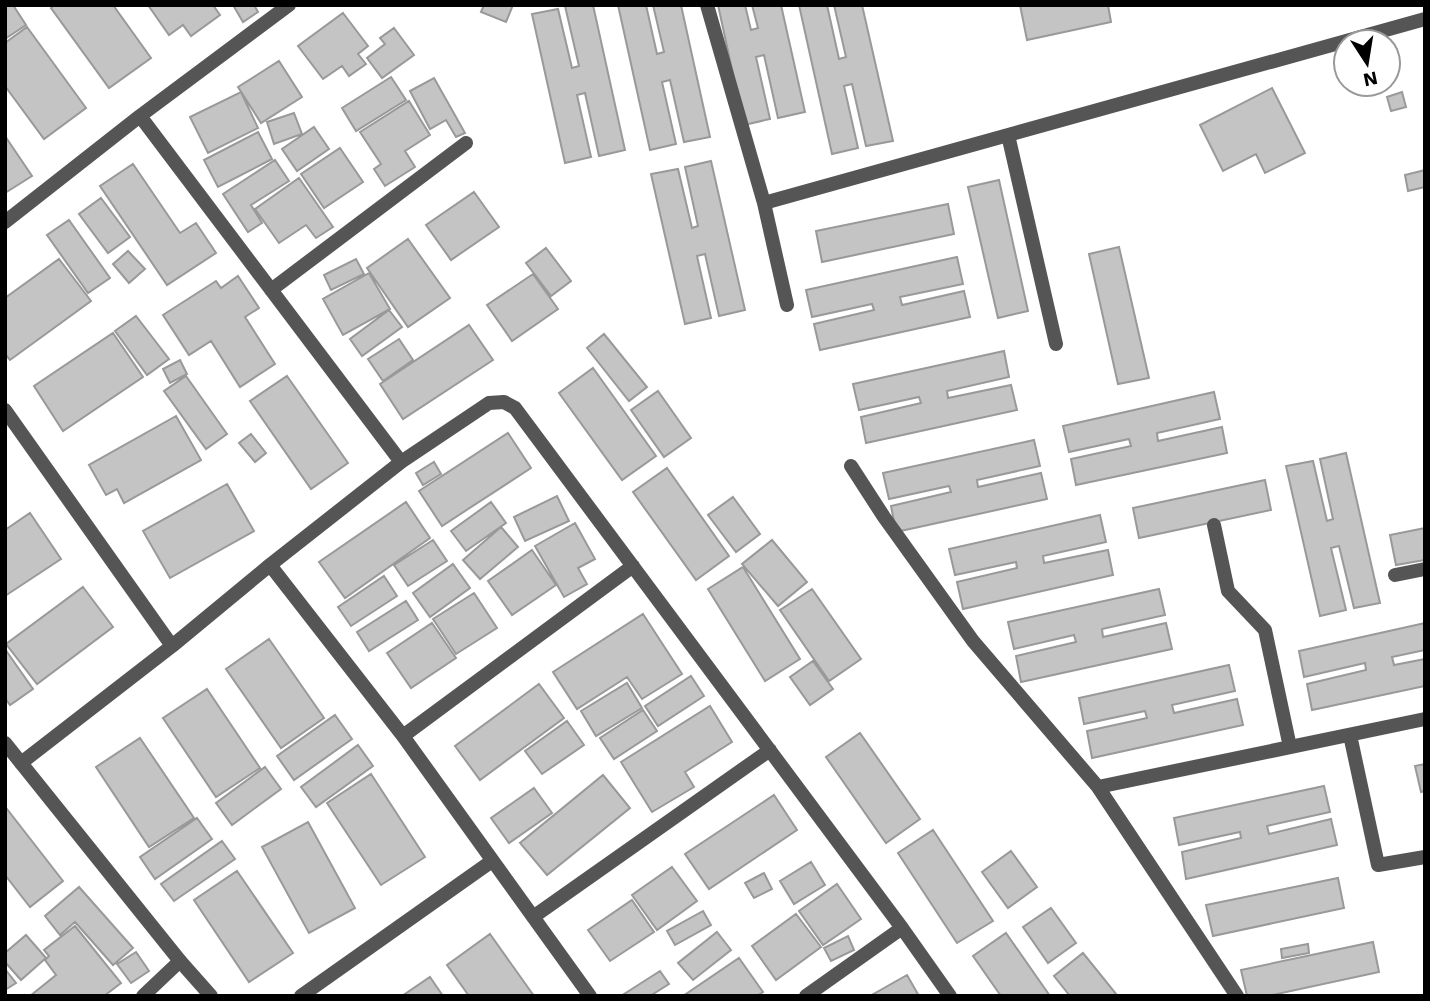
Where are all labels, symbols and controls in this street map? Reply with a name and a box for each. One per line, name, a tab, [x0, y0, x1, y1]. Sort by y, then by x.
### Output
north arrow	[1332, 28, 1402, 98]
text: N	[1361, 66, 1380, 92]

